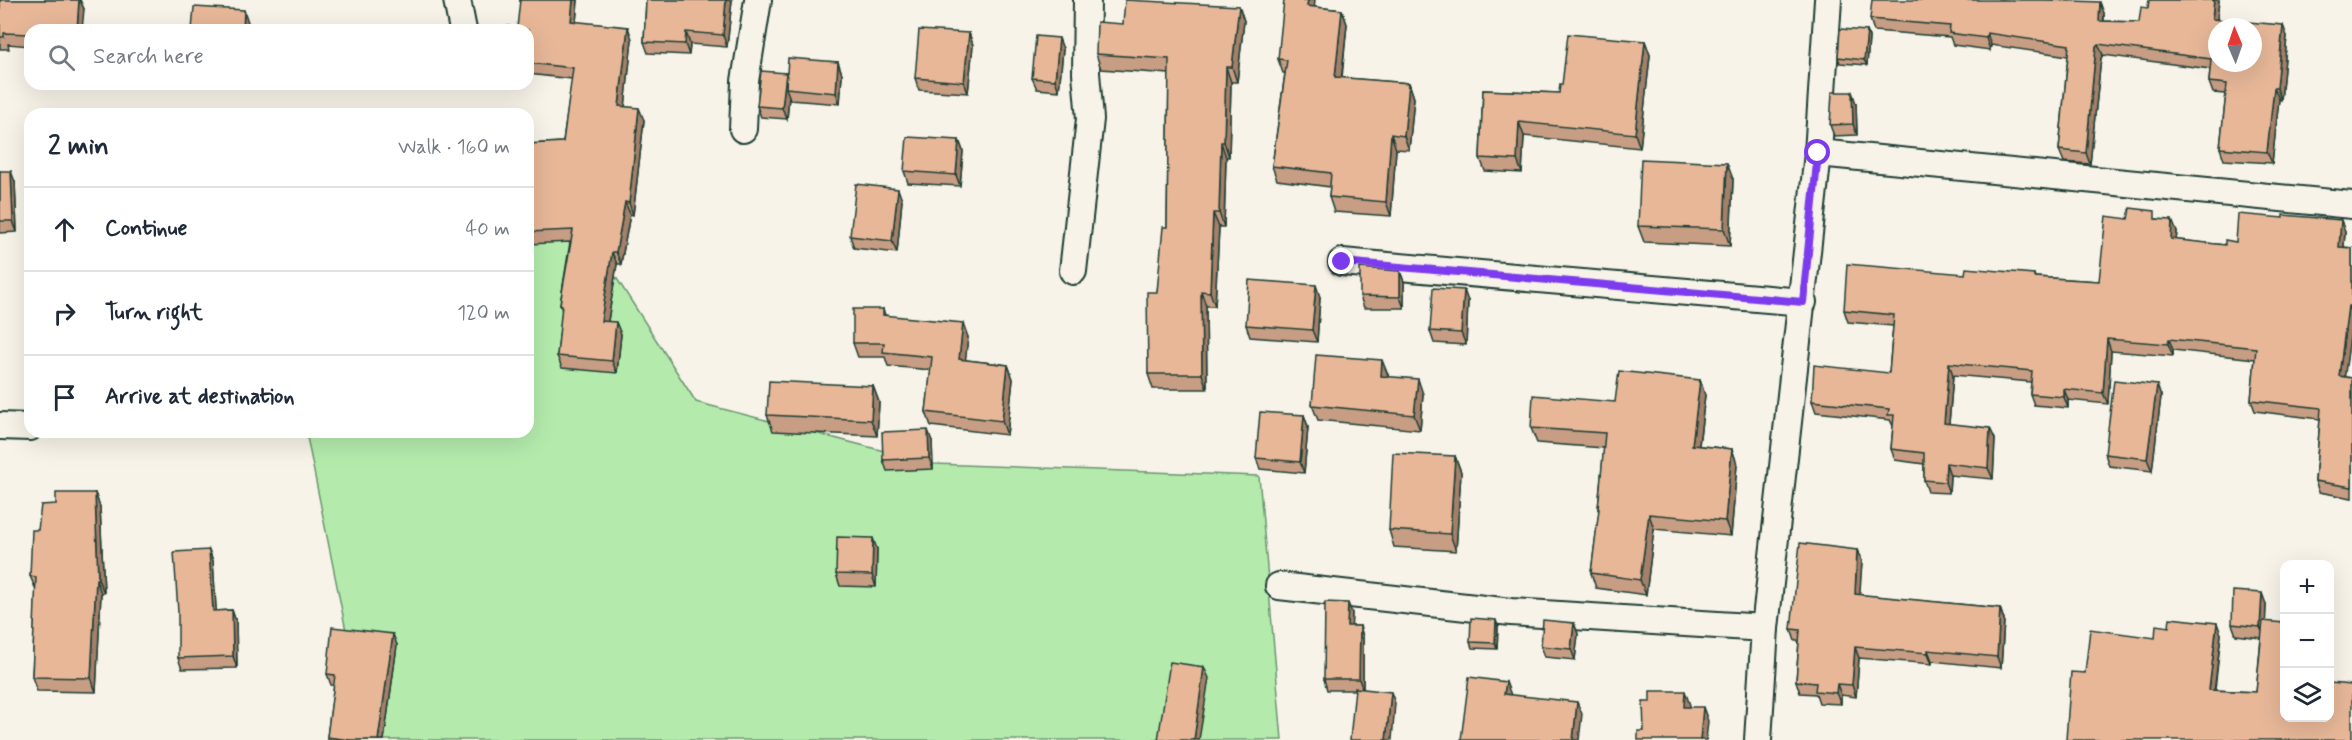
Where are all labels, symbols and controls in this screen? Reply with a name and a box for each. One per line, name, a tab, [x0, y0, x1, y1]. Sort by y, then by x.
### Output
north arrow	[2208, 18, 2262, 72]
search box	[24, 24, 534, 90]
icon: search	[45, 41, 78, 74]
text: Search here	[93, 43, 204, 71]
text: 2 min	[48, 130, 109, 164]
text: Walk · 160 m	[398, 134, 510, 161]
route start	[1804, 139, 1830, 165]
icon: ahead	[48, 213, 81, 246]
text: Continue	[105, 215, 187, 243]
text: 40 m	[466, 216, 510, 243]
route end	[1328, 248, 1354, 274]
icon: right	[48, 297, 81, 330]
text: Turn right	[105, 299, 203, 327]
text: 120 m	[457, 300, 510, 327]
icon: arrive	[48, 381, 81, 414]
text: Arrive at destination	[105, 383, 295, 411]
map controls	[2280, 560, 2334, 722]
button: +	[2280, 560, 2334, 614]
button: −	[2280, 614, 2334, 668]
button: layers	[2280, 668, 2334, 722]

